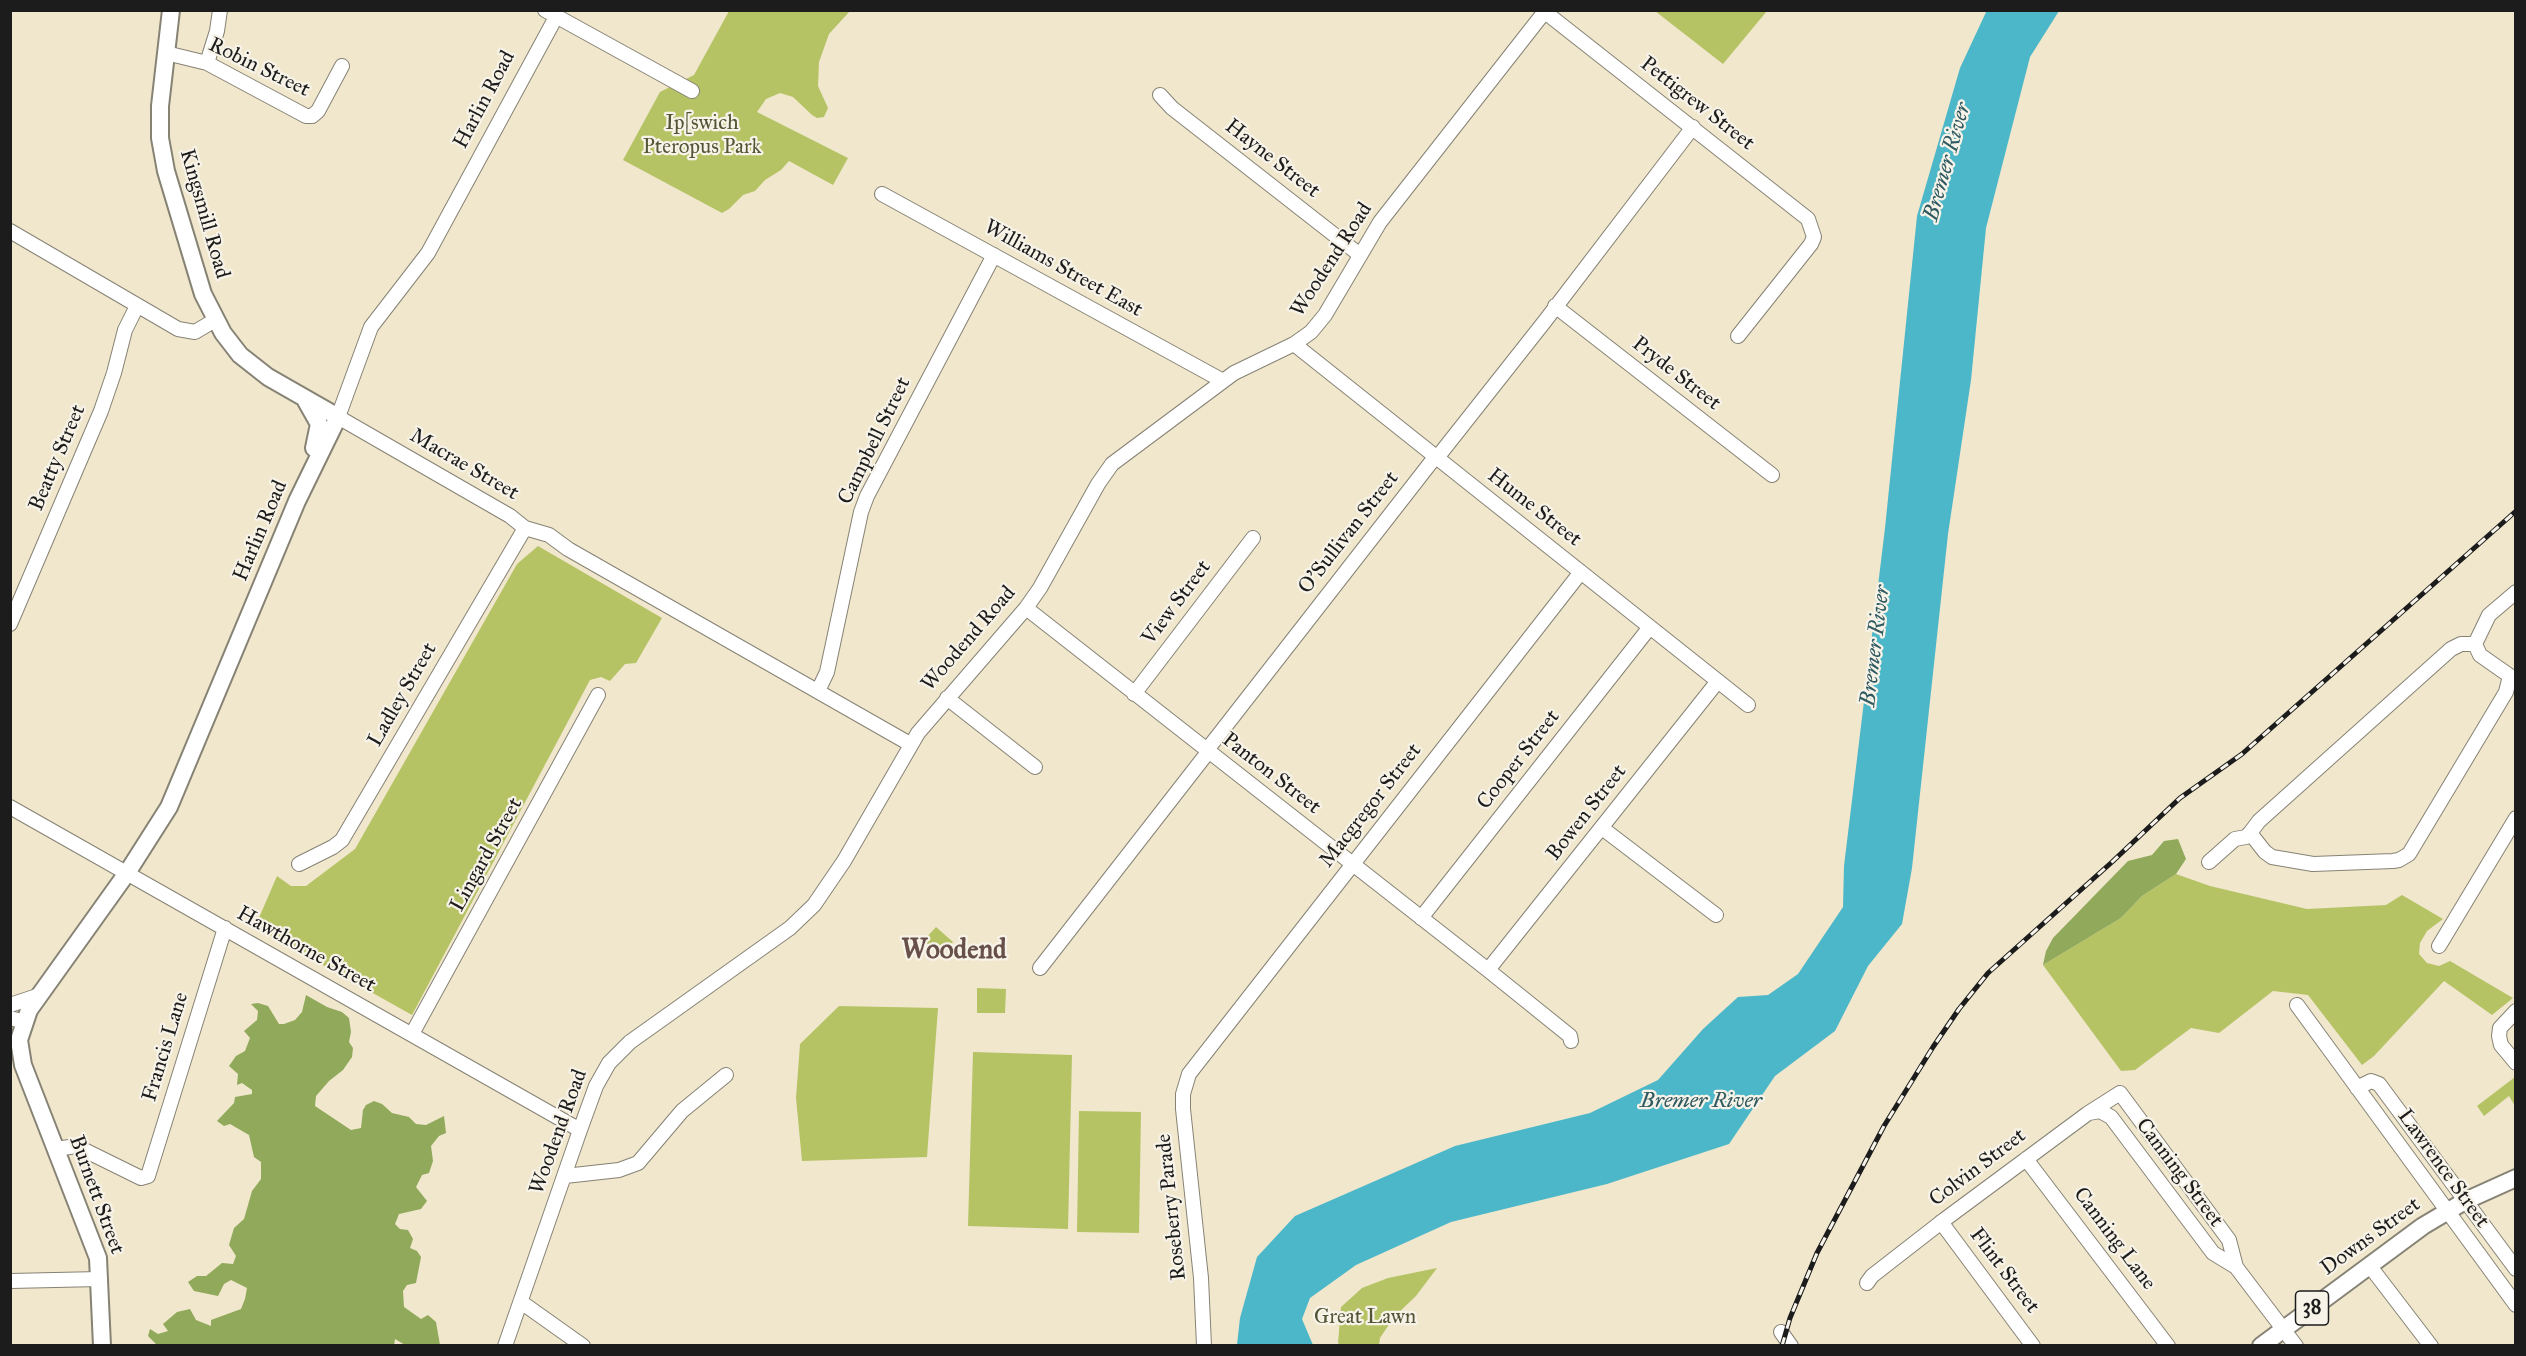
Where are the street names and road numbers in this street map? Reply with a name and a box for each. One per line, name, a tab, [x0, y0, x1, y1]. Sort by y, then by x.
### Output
street label: Robin Street	[204, 33, 314, 103]
street label: Harlin Road	[449, 47, 521, 153]
street label: Pettigrew Street	[1635, 52, 1759, 156]
street label: Hayne Street	[1220, 114, 1324, 204]
street label: Kingsmill Road	[173, 146, 235, 282]
street label: Woodend Road	[1286, 198, 1378, 322]
street label: Williams Street East	[979, 215, 1147, 323]
street label: Pryde Street	[1627, 332, 1725, 416]
street label: Campbell Street	[833, 373, 917, 509]
street label: Beatty Street	[24, 401, 92, 515]
street label: Macrae Street	[405, 424, 523, 506]
street label: Hume Street	[1482, 464, 1586, 552]
street label: O'Sullivan Street	[1293, 467, 1405, 599]
street label: Harlin Road	[229, 477, 293, 585]
street label: View Street	[1137, 556, 1217, 650]
street label: Woodend Road	[917, 581, 1021, 697]
street label: Ladley Street	[363, 639, 443, 751]
street label: Cooper Street	[1472, 705, 1566, 815]
street label: Panton Street	[1217, 728, 1325, 820]
street label: Macgregor Street	[1315, 739, 1427, 873]
street label: Bowen Street	[1542, 760, 1632, 866]
street label: Lingard Street	[445, 794, 529, 916]
street label: Hawthorne Street	[232, 901, 380, 999]
street label: Francis Lane	[137, 989, 195, 1105]
street label: Woodend Road	[525, 1066, 593, 1198]
street label: Lawrence Street	[2392, 1105, 2494, 1233]
street label: Canning Street	[2130, 1114, 2228, 1232]
street label: Colvin Street	[1925, 1124, 2031, 1212]
street label: Burnett Street	[63, 1132, 129, 1258]
street label: Roseberry Parade	[1152, 1132, 1192, 1282]
street label: Canning Lane	[2067, 1183, 2161, 1295]
street label: Downs Street	[2316, 1193, 2426, 1281]
street label: Flint Street	[1964, 1223, 2044, 1319]
road number: 38	[2296, 1291, 2328, 1325]

